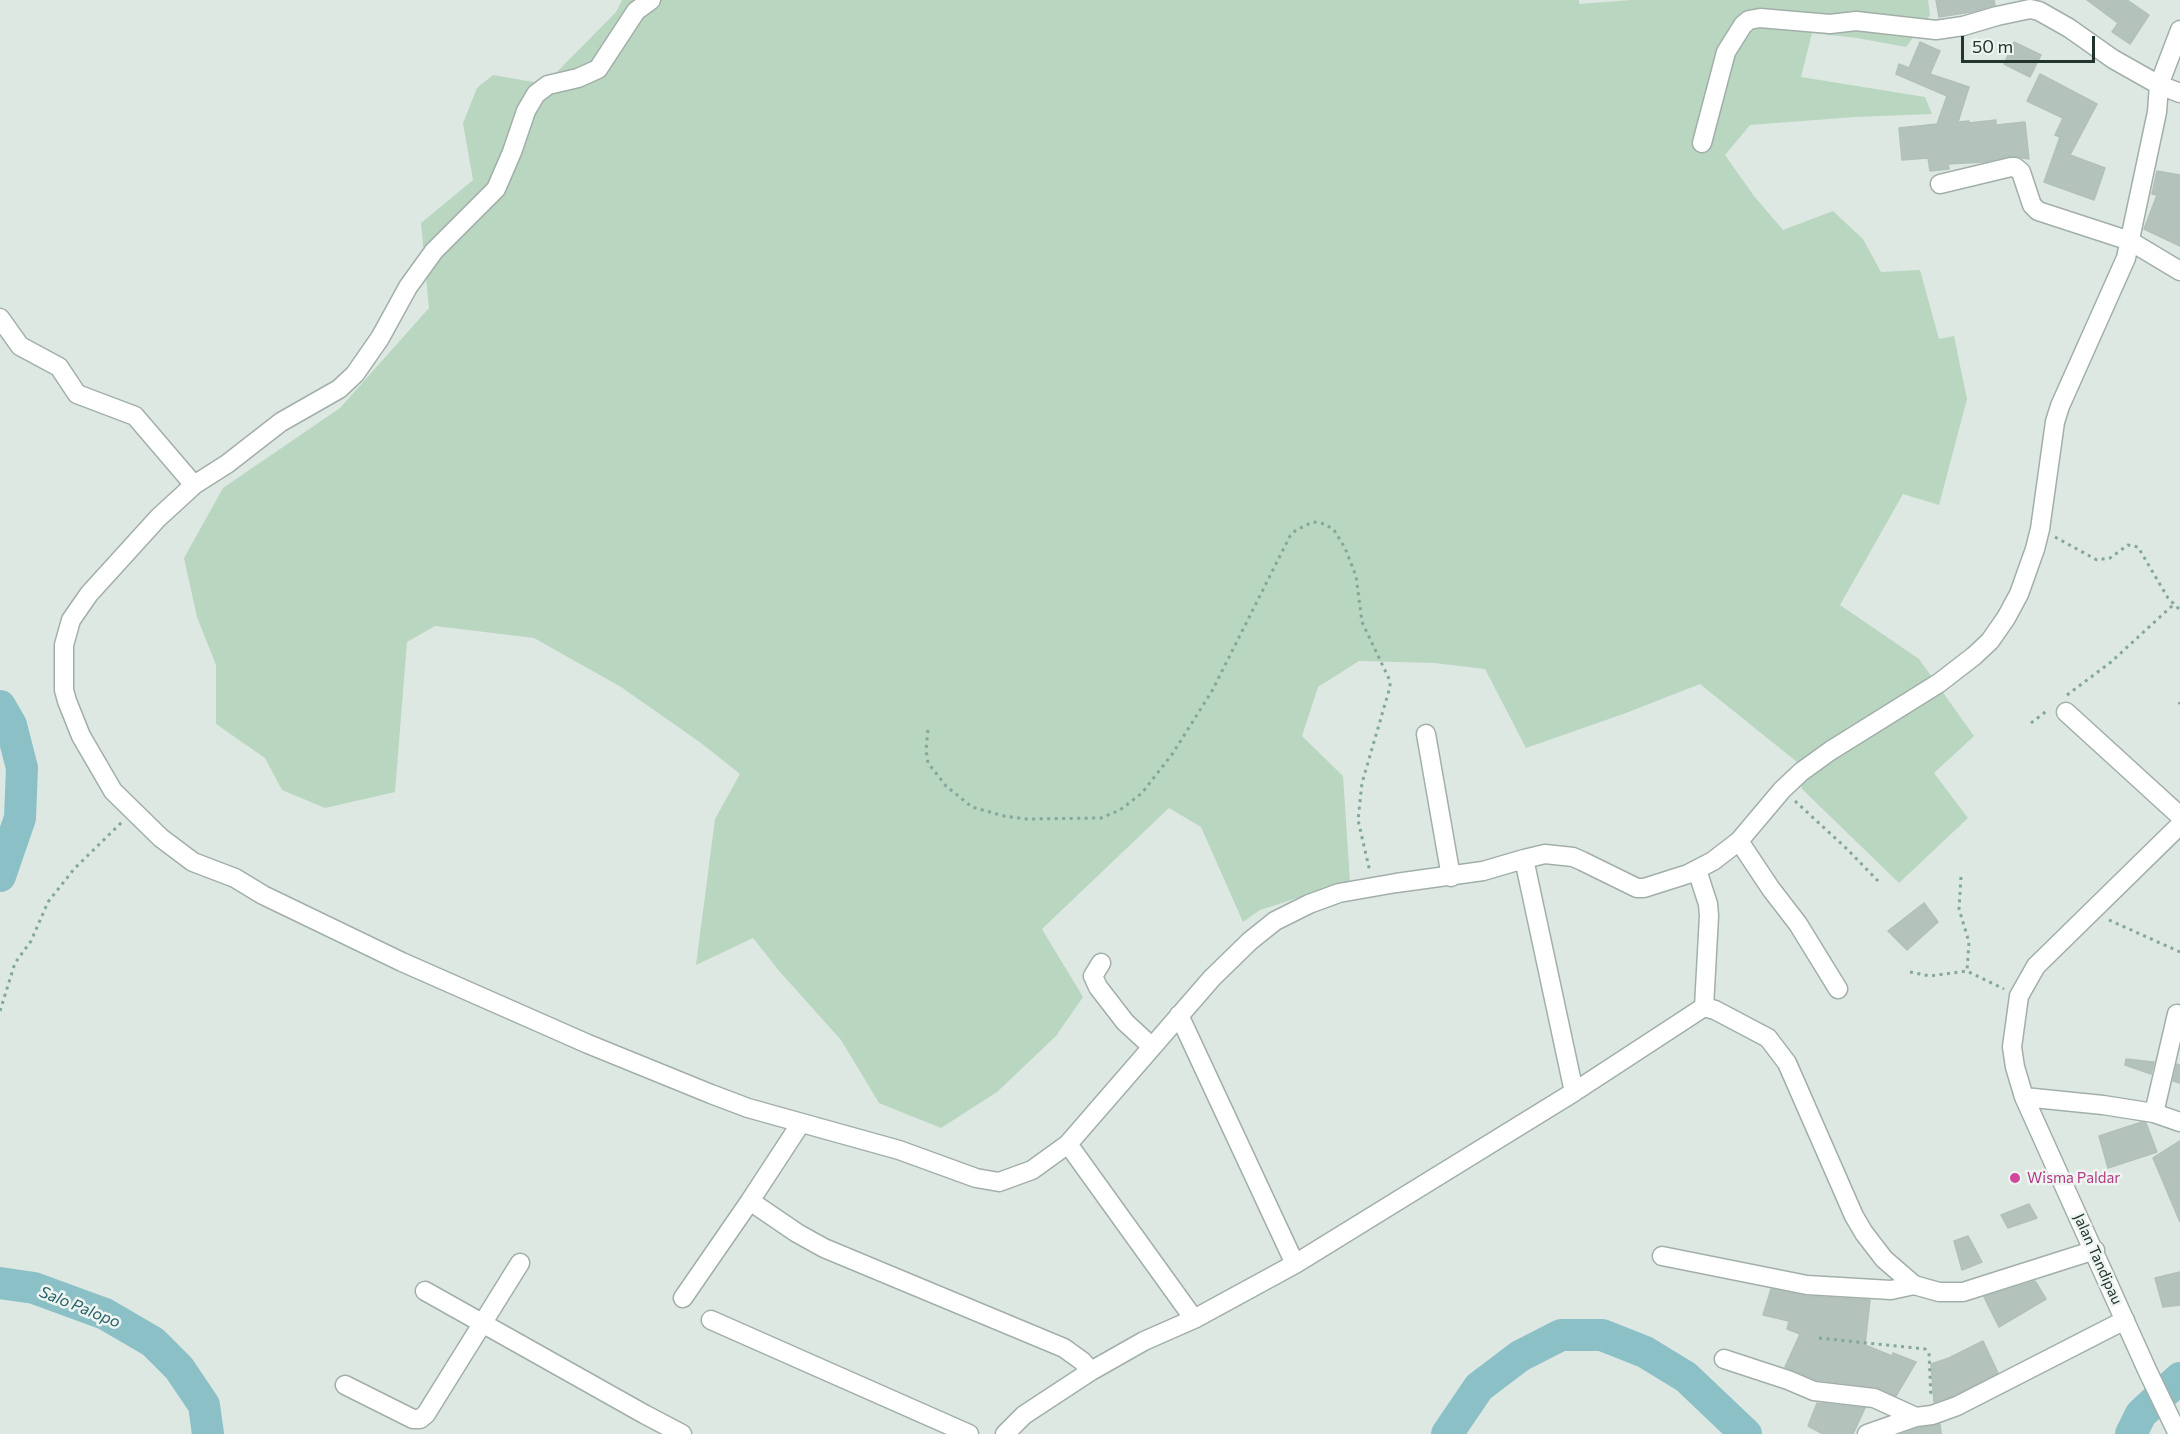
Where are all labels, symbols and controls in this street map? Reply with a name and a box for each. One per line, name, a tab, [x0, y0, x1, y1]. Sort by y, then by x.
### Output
scale bar	[1964, 24, 2098, 62]
text: 50 m	[1972, 35, 2013, 57]
place label: Wisma Paldar	[2027, 1169, 2120, 1187]
marker: Wisma Paldar	[2008, 1171, 2022, 1185]
street label: Jalan Tandipau	[2070, 1211, 2126, 1307]
water label: Salo Palopo	[37, 1282, 123, 1332]

